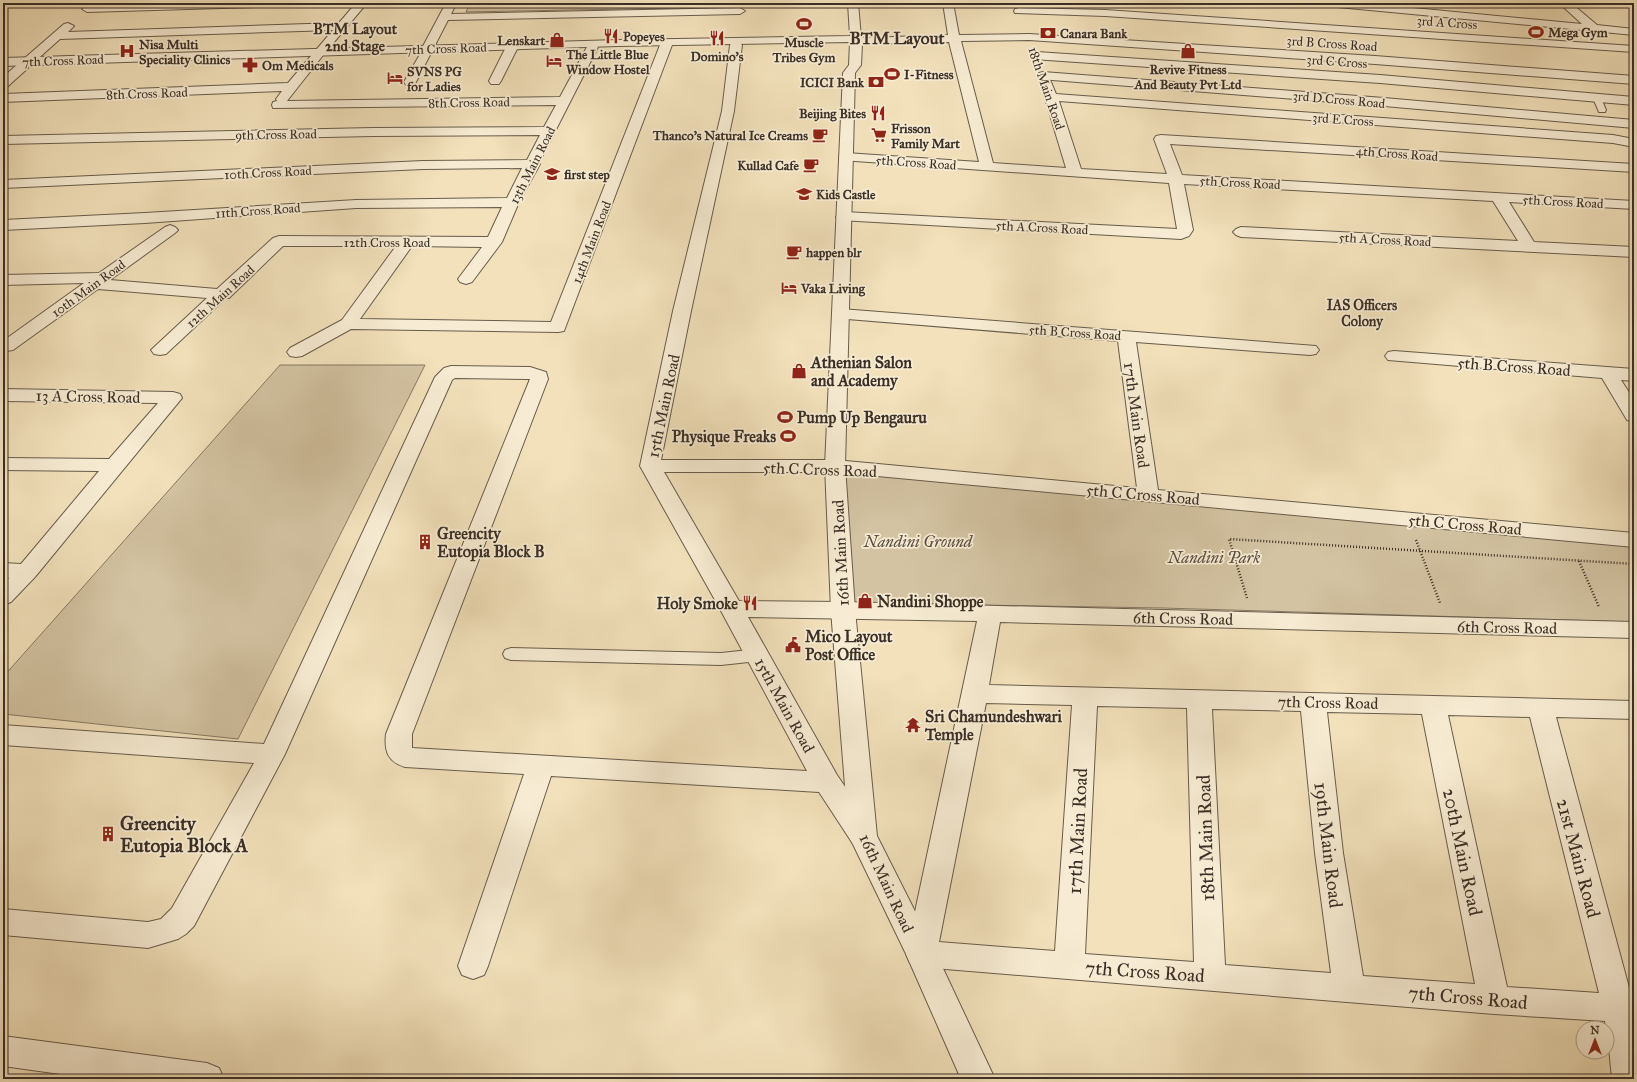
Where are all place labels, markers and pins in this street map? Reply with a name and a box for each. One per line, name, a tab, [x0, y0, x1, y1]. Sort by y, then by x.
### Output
sports icon: Muscle Tribes Gym	[795, 15, 813, 33]
sports icon: Mega Gym	[1527, 23, 1545, 41]
bank icon: Canara Bank	[1039, 24, 1057, 42]
place label: Mega Gym	[1548, 25, 1608, 41]
place label: Canara Bank	[1060, 26, 1128, 42]
restaurant icon: Popeyes	[602, 27, 620, 45]
place label: Popeyes	[623, 29, 665, 45]
restaurant icon: Domino's	[708, 29, 726, 47]
shop icon: Lenskart	[548, 31, 566, 49]
place label: Lenskart	[497, 33, 545, 49]
place label: Muscle Tribes Gym	[772, 35, 835, 66]
place label: Nisa Multi Speciality Clinics	[139, 37, 230, 68]
hospital icon: Nisa Multi Speciality Clinics	[118, 42, 136, 60]
shop icon: Revive Fitness And Beauty Pvt Ltd	[1179, 42, 1197, 60]
place label: The Little Blue Window Hostel	[565, 47, 650, 78]
place label: Domino's	[691, 49, 744, 65]
hotel icon: The Little Blue Window Hostel	[545, 52, 563, 70]
pharmacy icon: Om Medicals	[241, 56, 259, 74]
place label: Om Medicals	[262, 58, 334, 74]
place label: Revive Fitness And Beauty Pvt Ltd	[1134, 62, 1242, 93]
place label: SVNS PG for Ladies	[406, 64, 462, 95]
sports icon: I-Fitness	[883, 65, 901, 83]
place label: I-Fitness	[904, 67, 954, 83]
hotel icon: SVNS PG for Ladies	[386, 69, 404, 87]
bank icon: ICICI Bank	[867, 73, 885, 91]
place label: ICICI Bank	[800, 75, 865, 91]
restaurant icon: Beijing Bites	[869, 104, 887, 122]
place label: Beijing Bites	[799, 106, 866, 122]
place label: Frisson Family Mart	[891, 121, 960, 152]
cafe icon: Thanco's Natural Ice Creams	[811, 126, 829, 144]
supermarket icon: Frisson Family Mart	[870, 126, 888, 144]
place label: Thanco's Natural Ice Creams	[652, 128, 808, 144]
cafe icon: Kullad Cafe	[802, 156, 820, 174]
place label: Kullad Cafe	[737, 158, 800, 174]
school or university icon: first step	[543, 165, 561, 183]
place label: first step	[564, 167, 610, 183]
school or university icon: Kids Castle	[795, 185, 813, 203]
place label: Kids Castle	[816, 187, 876, 203]
cafe icon: happen blr	[785, 243, 803, 261]
place label: happen blr	[805, 245, 863, 261]
hotel icon: Vaka Living	[780, 279, 798, 297]
place label: Vaka Living	[800, 281, 866, 297]
place label: Athenian Salon and Academy	[810, 353, 912, 391]
shop icon: Athenian Salon and Academy	[790, 362, 808, 380]
sports icon: Pump Up Bengauru	[776, 408, 794, 426]
place label: Pump Up Bengauru	[797, 408, 927, 428]
place label: Physique Freaks	[672, 427, 776, 447]
sports icon: Physique Freaks	[779, 427, 797, 445]
place label: Greencity Eutopia Block B	[437, 524, 545, 562]
building icon: Greencity Eutopia Block B	[416, 533, 434, 551]
shop icon: Nandini Shoppe	[856, 592, 874, 610]
place label: Nandini Shoppe	[877, 592, 984, 612]
place label: Holy Smoke	[657, 594, 738, 614]
restaurant icon: Holy Smoke	[741, 594, 759, 612]
place label: Mico Layout Post Office	[805, 627, 893, 664]
public building icon: Mico Layout Post Office	[784, 636, 802, 654]
place label: Sri Chamundeshwari Temple	[924, 707, 1063, 745]
temple icon: Sri Chamundeshwari Temple	[904, 716, 922, 734]
place label: Greencity Eutopia Block A	[120, 812, 248, 858]
building icon: Greencity Eutopia Block A	[99, 825, 117, 843]

